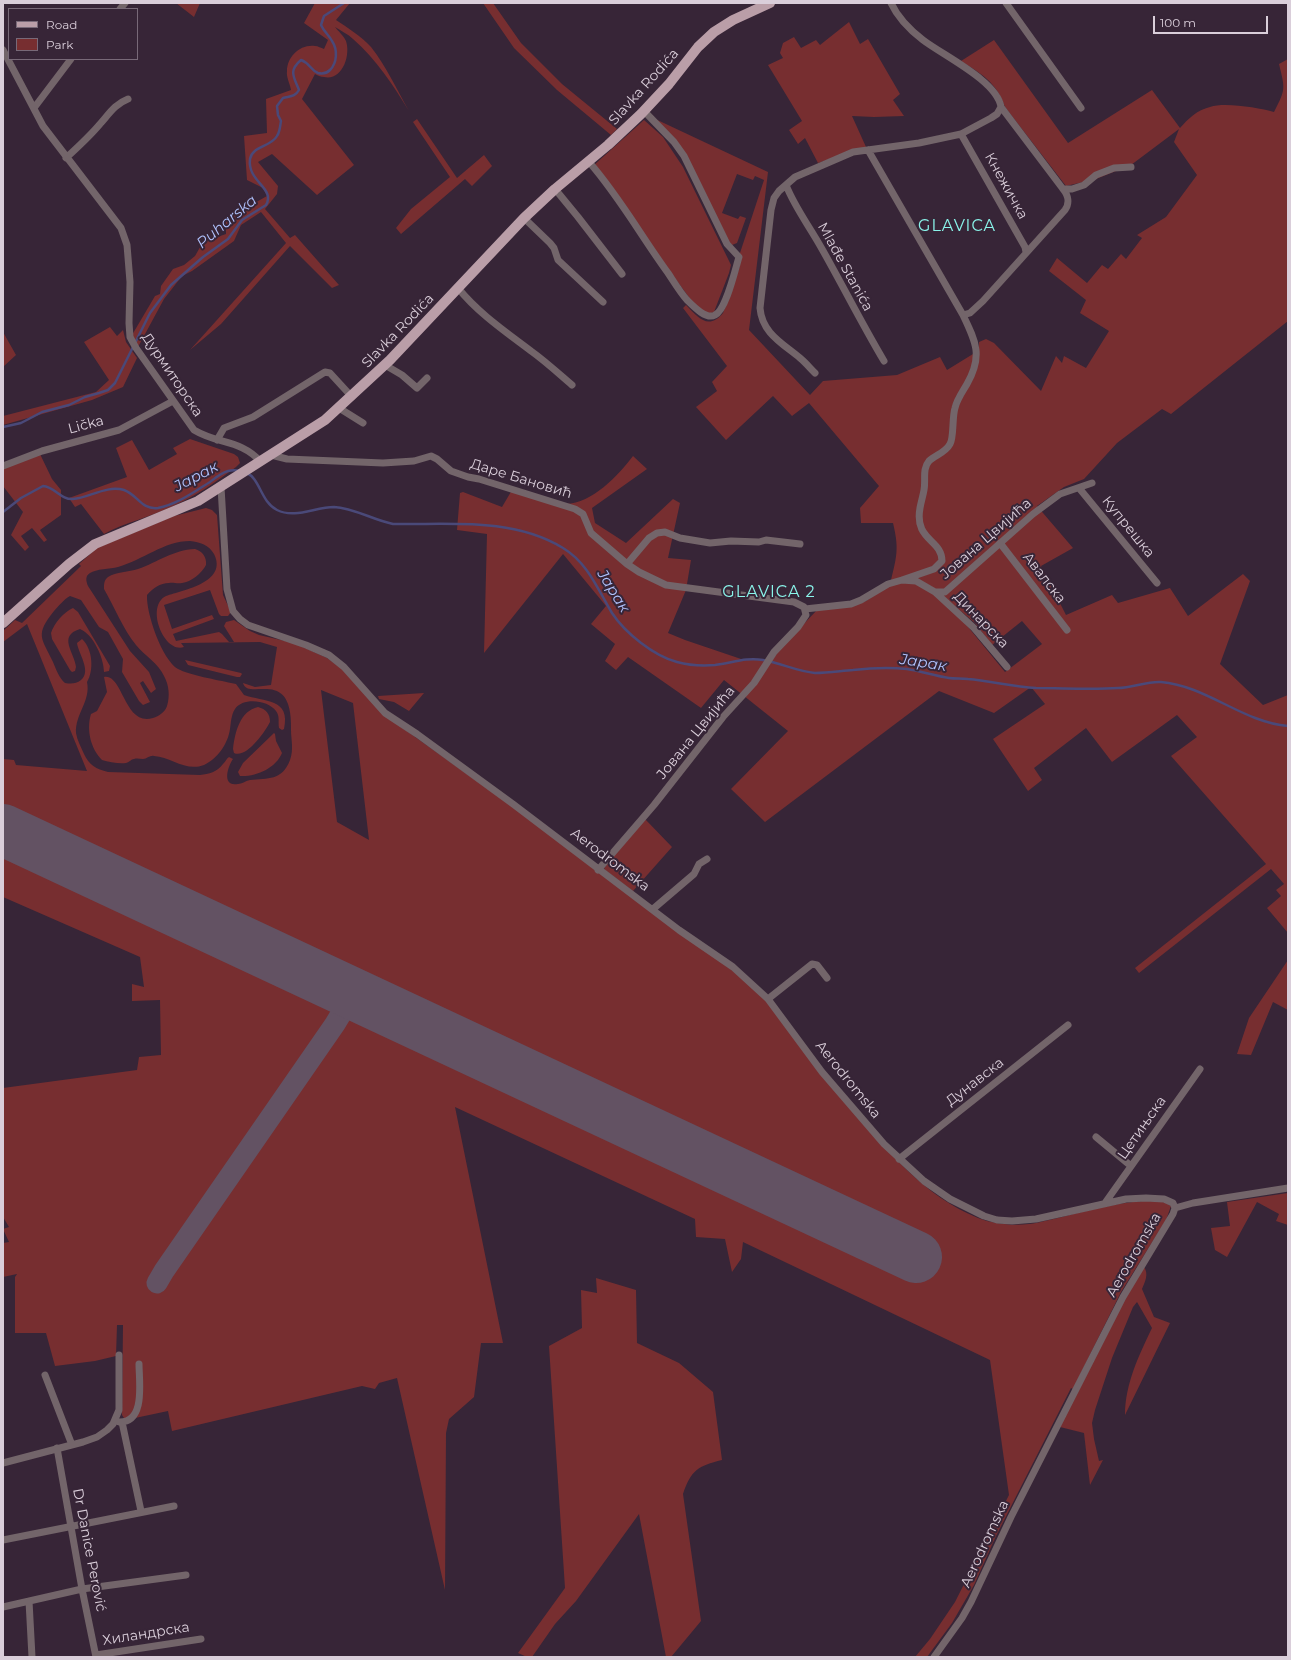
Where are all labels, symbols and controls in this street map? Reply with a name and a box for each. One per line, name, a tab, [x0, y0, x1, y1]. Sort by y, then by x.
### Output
legend	[8, 8, 138, 60]
scale bar	[1155, 8, 1270, 34]
text: 100 m	[1160, 15, 1196, 30]
text: Road	[46, 17, 77, 32]
text: Park	[46, 37, 73, 52]
street label: Slavka Rodića	[605, 46, 683, 128]
street label: Кнежичка	[981, 150, 1031, 222]
water label: Puharska	[193, 192, 261, 252]
district label: GLAVICA	[918, 216, 996, 236]
street label: Mlađe Stanića	[814, 220, 876, 314]
street label: Slavka Rodića	[358, 290, 438, 372]
street label: Дурмиторска	[138, 330, 206, 420]
street label: Lička	[66, 412, 106, 438]
street label: Даре Бановић	[468, 456, 574, 502]
water label: Јарак	[171, 458, 221, 496]
street label: Купрешка	[1098, 493, 1158, 561]
street label: Јована Цвијића	[937, 495, 1035, 583]
street label: Авалска	[1019, 549, 1069, 607]
water label: Јарак	[593, 566, 633, 616]
district label: GLAVICA 2	[722, 582, 816, 602]
street label: Динарска	[950, 588, 1012, 652]
water label: Јарак	[898, 650, 948, 676]
street label: Јована Цвијића	[653, 683, 739, 783]
street label: Aerodromska	[567, 825, 653, 895]
street label: Aerodromska	[812, 1038, 884, 1122]
street label: Дунавска	[943, 1054, 1007, 1110]
street label: Цетињска	[1114, 1093, 1170, 1163]
street label: Aerodromska	[1103, 1210, 1165, 1300]
street label: Dr Danice Perović	[69, 1487, 109, 1613]
street label: Aerodromska	[957, 1498, 1013, 1590]
street label: Хиландрска	[101, 1619, 191, 1649]

